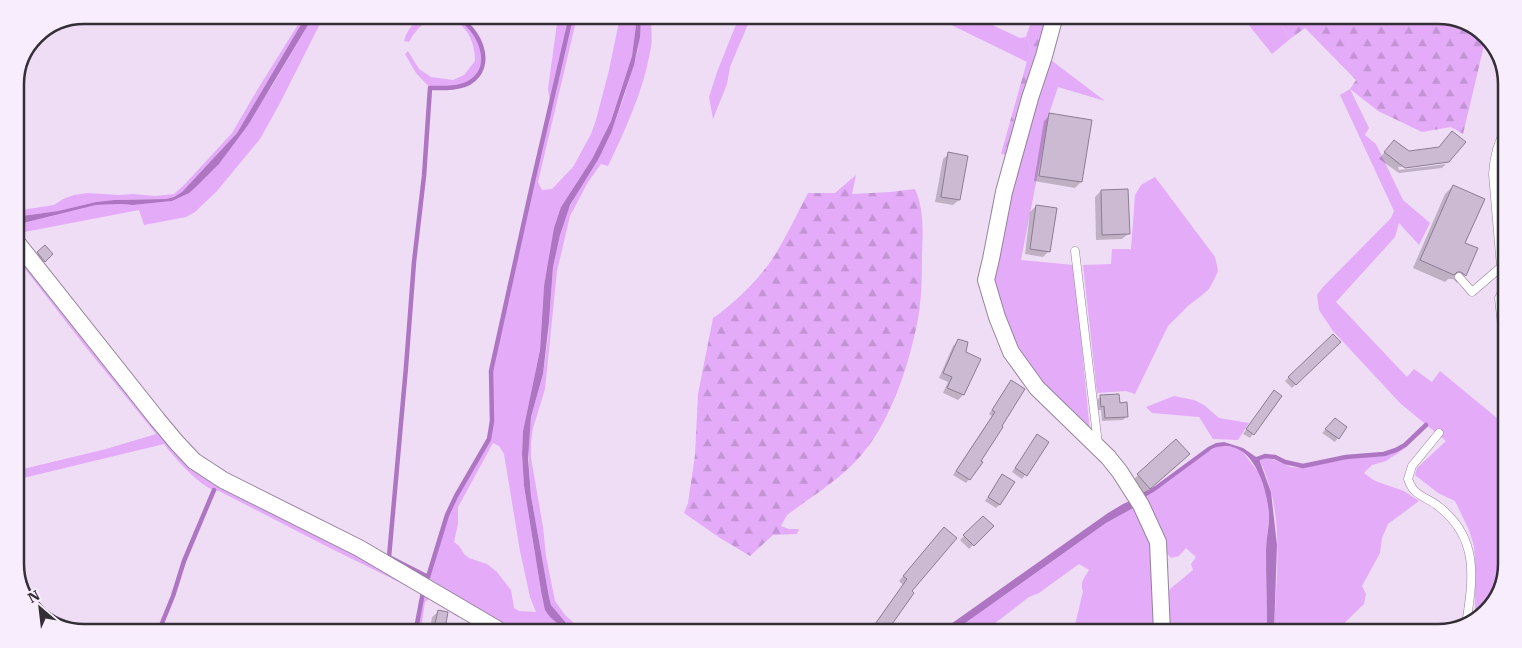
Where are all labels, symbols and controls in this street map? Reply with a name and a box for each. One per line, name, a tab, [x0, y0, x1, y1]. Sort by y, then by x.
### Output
north arrow	[15, 583, 65, 633]
text: N	[25, 586, 43, 607]

